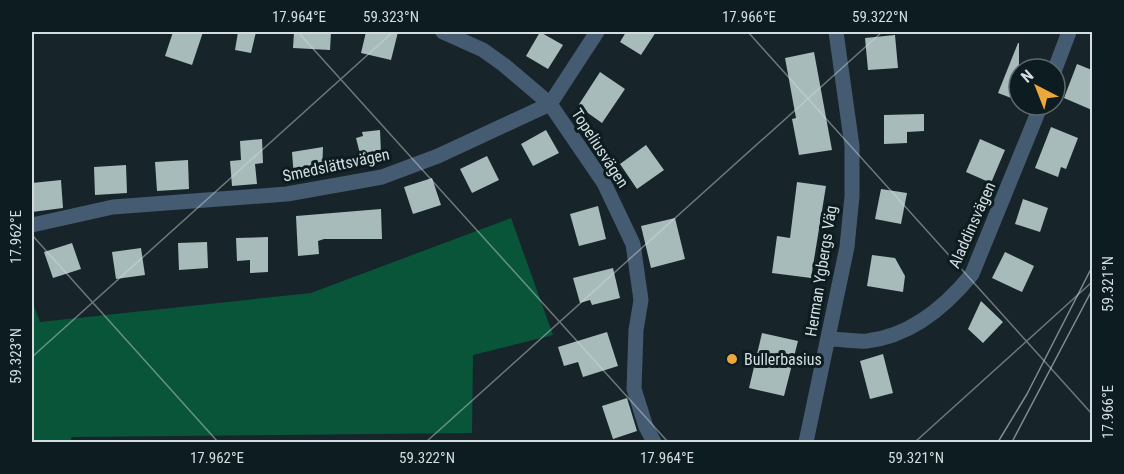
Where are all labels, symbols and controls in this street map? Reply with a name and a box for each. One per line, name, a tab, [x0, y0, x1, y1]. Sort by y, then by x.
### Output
text: 17.964°E	[272, 8, 326, 26]
text: 59.323°N	[363, 8, 419, 26]
text: 17.966°E	[722, 8, 776, 26]
text: 59.322°N	[852, 8, 908, 26]
north arrow	[1007, 57, 1067, 117]
text: N	[1017, 66, 1037, 87]
street label: Topeliusvägen	[567, 105, 633, 191]
street label: Smedslättsvägen	[281, 144, 391, 186]
street label: Aladdinsvägen	[944, 179, 1000, 271]
street label: Herman Ygbergs Väg	[801, 204, 841, 338]
text: 17.962°E	[7, 210, 25, 264]
text: 59.321°N	[1099, 256, 1117, 312]
text: 59.323°N	[7, 328, 25, 384]
place label: Bullerbasius	[744, 350, 822, 369]
marker: Bullerbasius	[725, 352, 739, 366]
text: 17.966°E	[1099, 385, 1117, 439]
text: 17.962°E	[190, 449, 244, 467]
text: 59.322°N	[399, 449, 455, 467]
text: 17.964°E	[640, 449, 694, 467]
text: 59.321°N	[888, 449, 944, 467]

